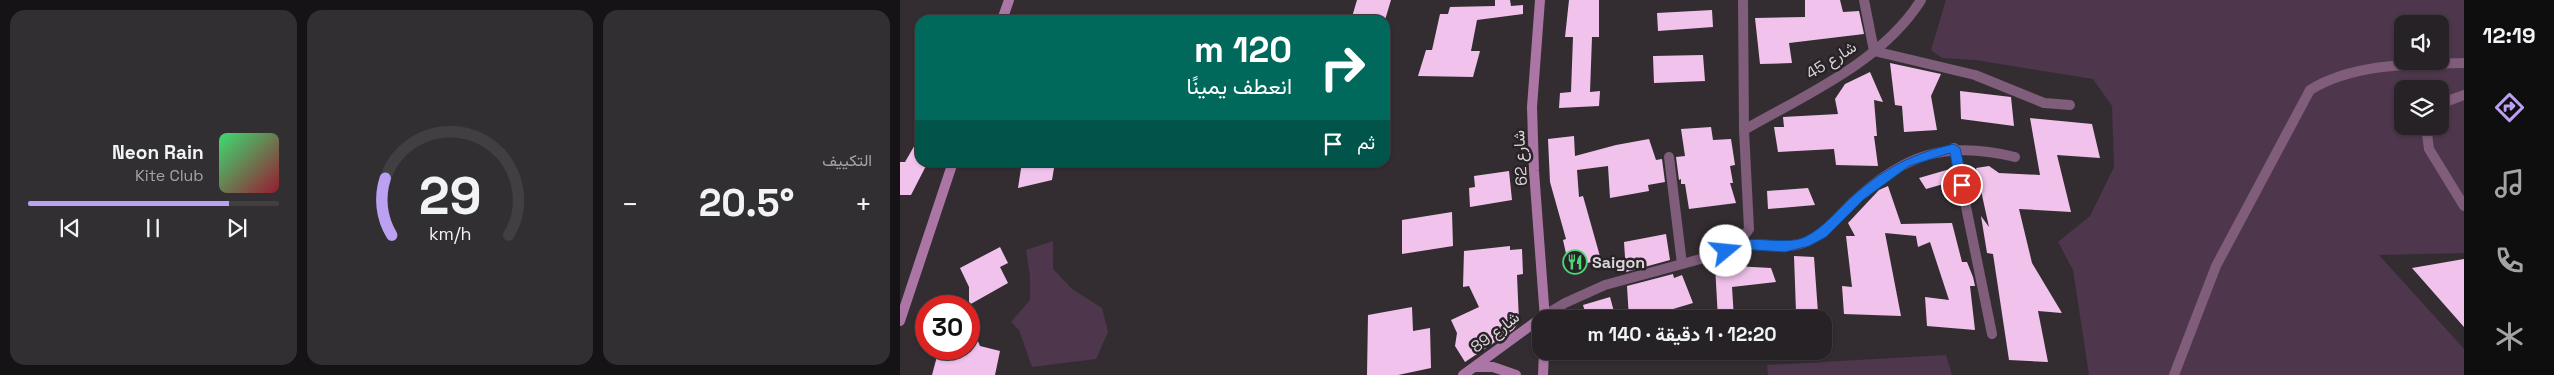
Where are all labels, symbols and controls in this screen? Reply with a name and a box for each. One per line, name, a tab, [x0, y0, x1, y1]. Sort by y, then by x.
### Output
map controls	[2394, 15, 2449, 135]
button: sound	[2394, 15, 2449, 70]
text: 12:19	[2482, 21, 2536, 49]
text: 120 m	[1194, 28, 1292, 72]
icon: right	[1310, 35, 1375, 100]
street label: شارع 45	[1802, 36, 1861, 85]
text: انعطف يمينًا	[1186, 72, 1292, 100]
button: layers	[2394, 80, 2449, 135]
icon: directions	[2492, 90, 2527, 125]
icon: arrive	[1319, 130, 1347, 158]
text: ثم	[1357, 130, 1375, 155]
street label: شارع 62	[1508, 130, 1533, 186]
text: Neon Rain	[112, 140, 204, 165]
text: التكييف	[822, 150, 872, 171]
text: 29	[419, 163, 481, 229]
pin	[1941, 164, 1983, 206]
text: Kite Club	[135, 165, 204, 186]
icon: music	[2492, 166, 2527, 201]
icon: arrive	[1948, 171, 1976, 199]
text: 20.5°	[699, 179, 795, 227]
text: −	[621, 186, 639, 222]
text: +	[855, 186, 872, 222]
icon: previous	[56, 214, 84, 242]
icon: pause	[139, 214, 167, 242]
icon: next	[223, 214, 251, 242]
text: km/h	[429, 222, 471, 245]
position arrow	[1699, 224, 1751, 276]
icon: phone	[2492, 243, 2527, 278]
restaurant icon: Saigon	[1562, 249, 1588, 275]
place label: Saigon	[1592, 252, 1645, 273]
speed limit sign: 30	[915, 295, 980, 360]
street label: شارع 89	[1466, 307, 1524, 358]
icon: climate	[2492, 319, 2527, 354]
text: 12:20 · 1 دقيقة · 140 m	[1588, 322, 1777, 347]

